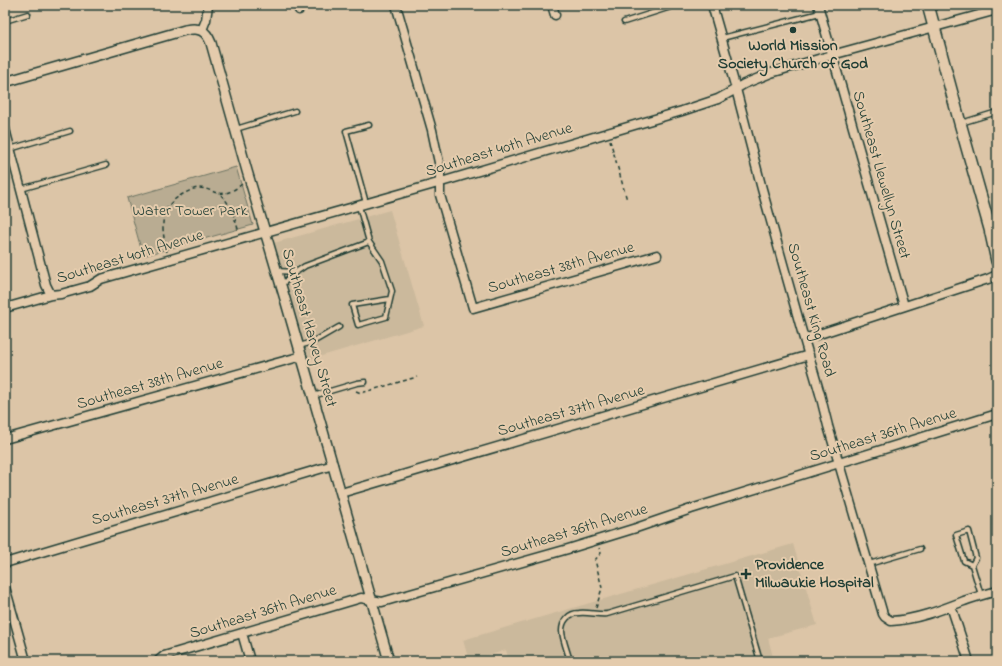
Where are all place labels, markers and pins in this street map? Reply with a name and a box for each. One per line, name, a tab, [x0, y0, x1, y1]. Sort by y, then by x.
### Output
marker: World Mission Society Church of God	[788, 25, 798, 35]
place label: World Mission Society Church of God	[718, 34, 868, 77]
place label: Providence Milwaukie Hospital	[755, 553, 874, 595]
marker: Providence Milwaukie Hospital	[740, 568, 752, 580]

